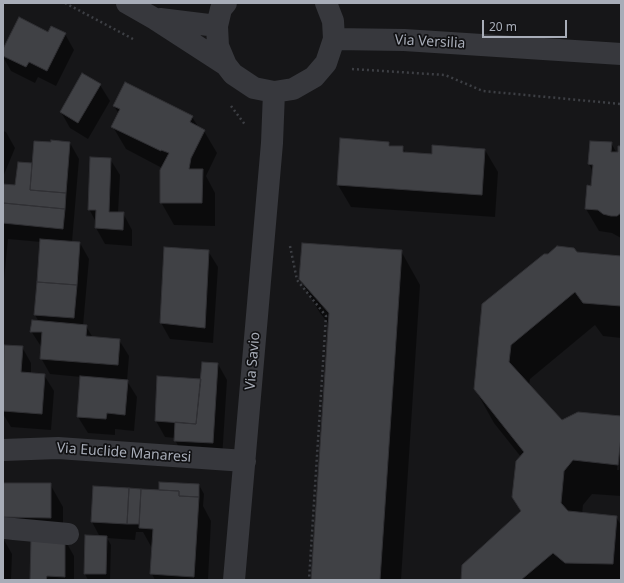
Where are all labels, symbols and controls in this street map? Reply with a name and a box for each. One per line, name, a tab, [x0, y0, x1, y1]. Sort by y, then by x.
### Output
scale bar	[484, 12, 569, 38]
text: 20 m	[489, 18, 517, 35]
street label: Via Versilia	[394, 32, 466, 52]
street label: Via Savio	[242, 331, 264, 391]
street label: Via Euclide Manaresi	[56, 440, 192, 466]

